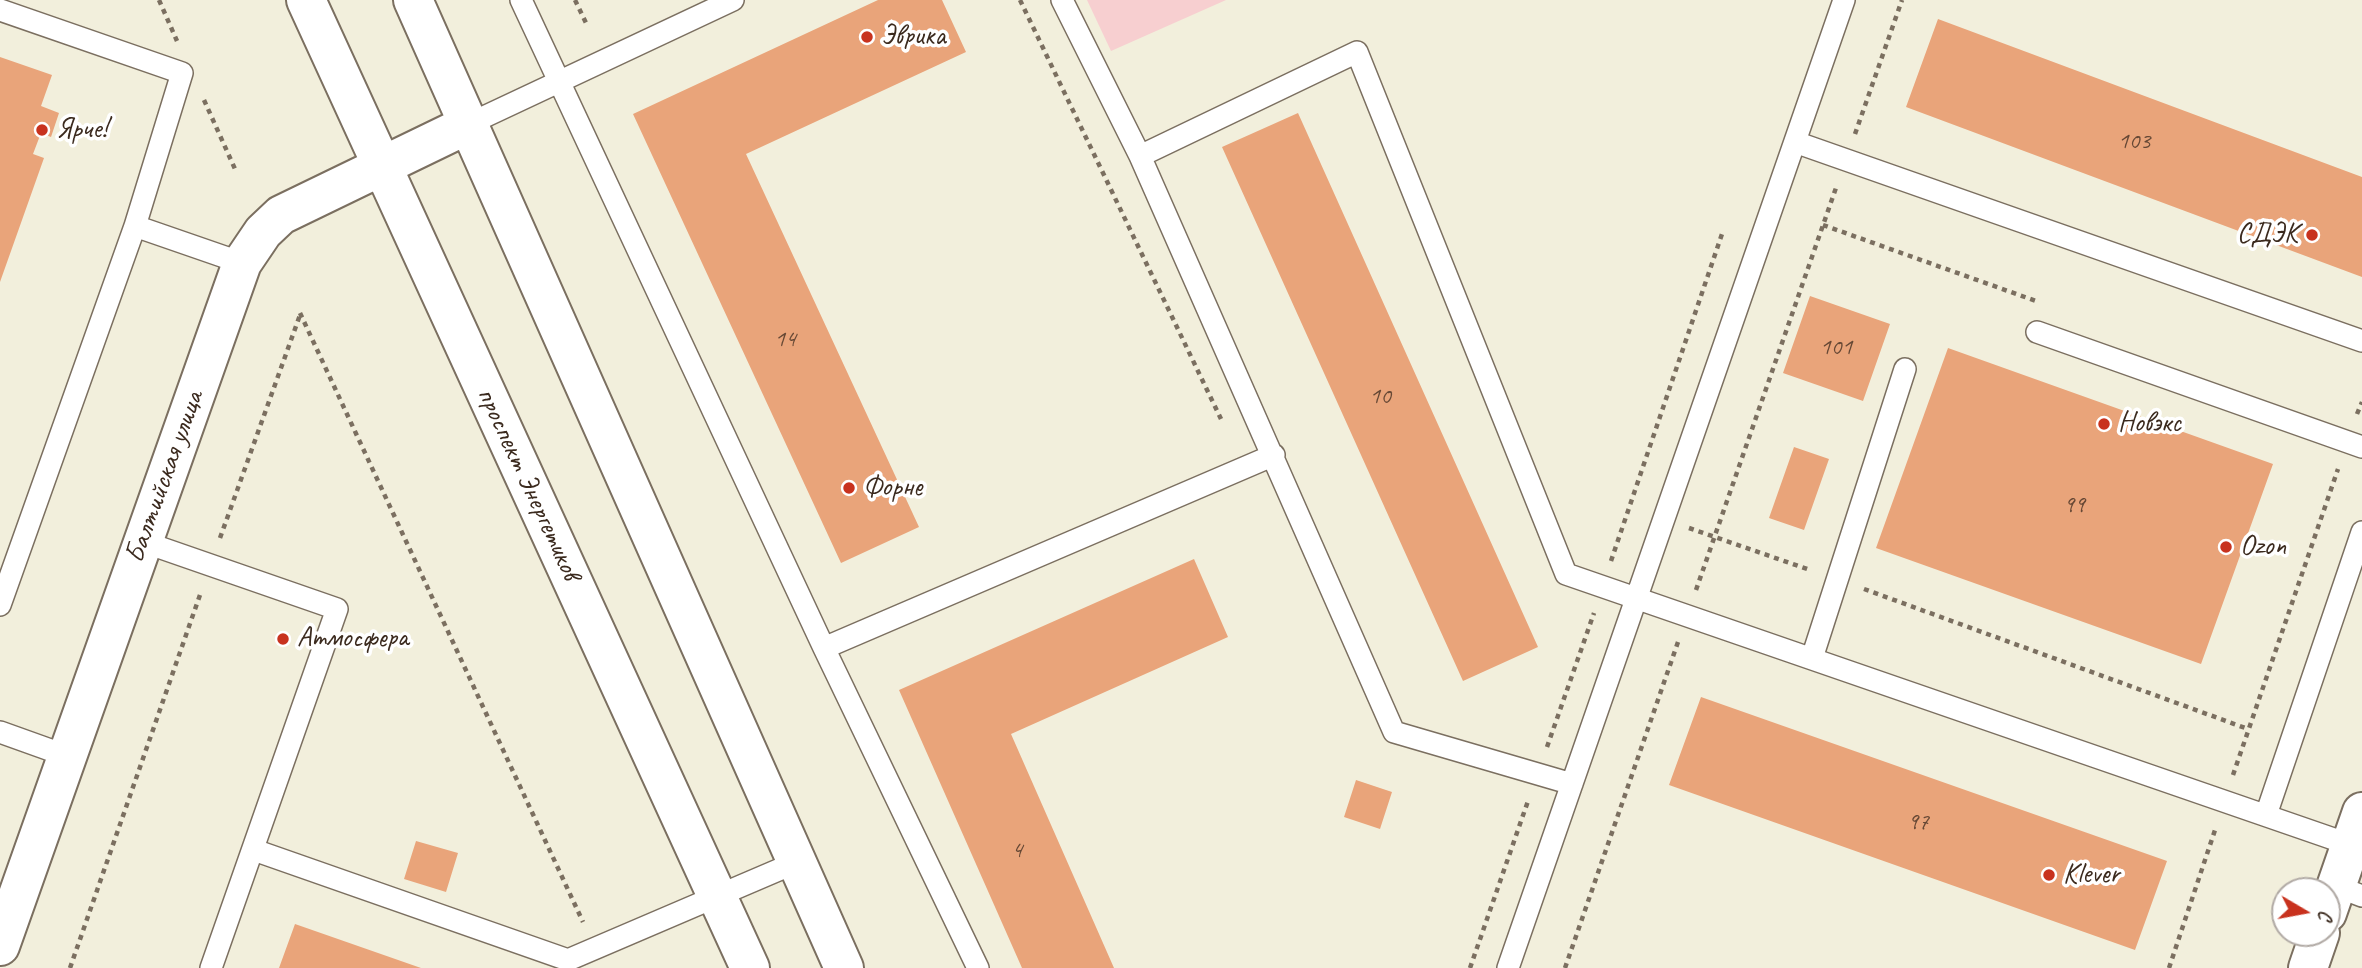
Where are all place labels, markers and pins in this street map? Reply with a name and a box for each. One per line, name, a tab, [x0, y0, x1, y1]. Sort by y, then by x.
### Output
place label: Эврика	[881, 20, 945, 54]
marker: Эврика	[859, 29, 875, 45]
place label: Ярче!	[56, 113, 107, 147]
marker: Ярче!	[34, 122, 50, 138]
place label: СДЭК	[2237, 218, 2298, 252]
marker: СДЭК	[2304, 227, 2320, 243]
place label: Новэкс	[2118, 407, 2181, 441]
marker: Новэкс	[2096, 416, 2112, 432]
place label: Форне	[863, 471, 922, 505]
marker: Форне	[841, 480, 857, 496]
place label: Ozon	[2240, 530, 2286, 564]
marker: Ozon	[2218, 539, 2234, 555]
place label: Атмосфера	[297, 622, 408, 656]
marker: Атмосфера	[275, 631, 291, 647]
place label: Klever	[2063, 858, 2120, 892]
marker: Klever	[2041, 867, 2057, 883]

